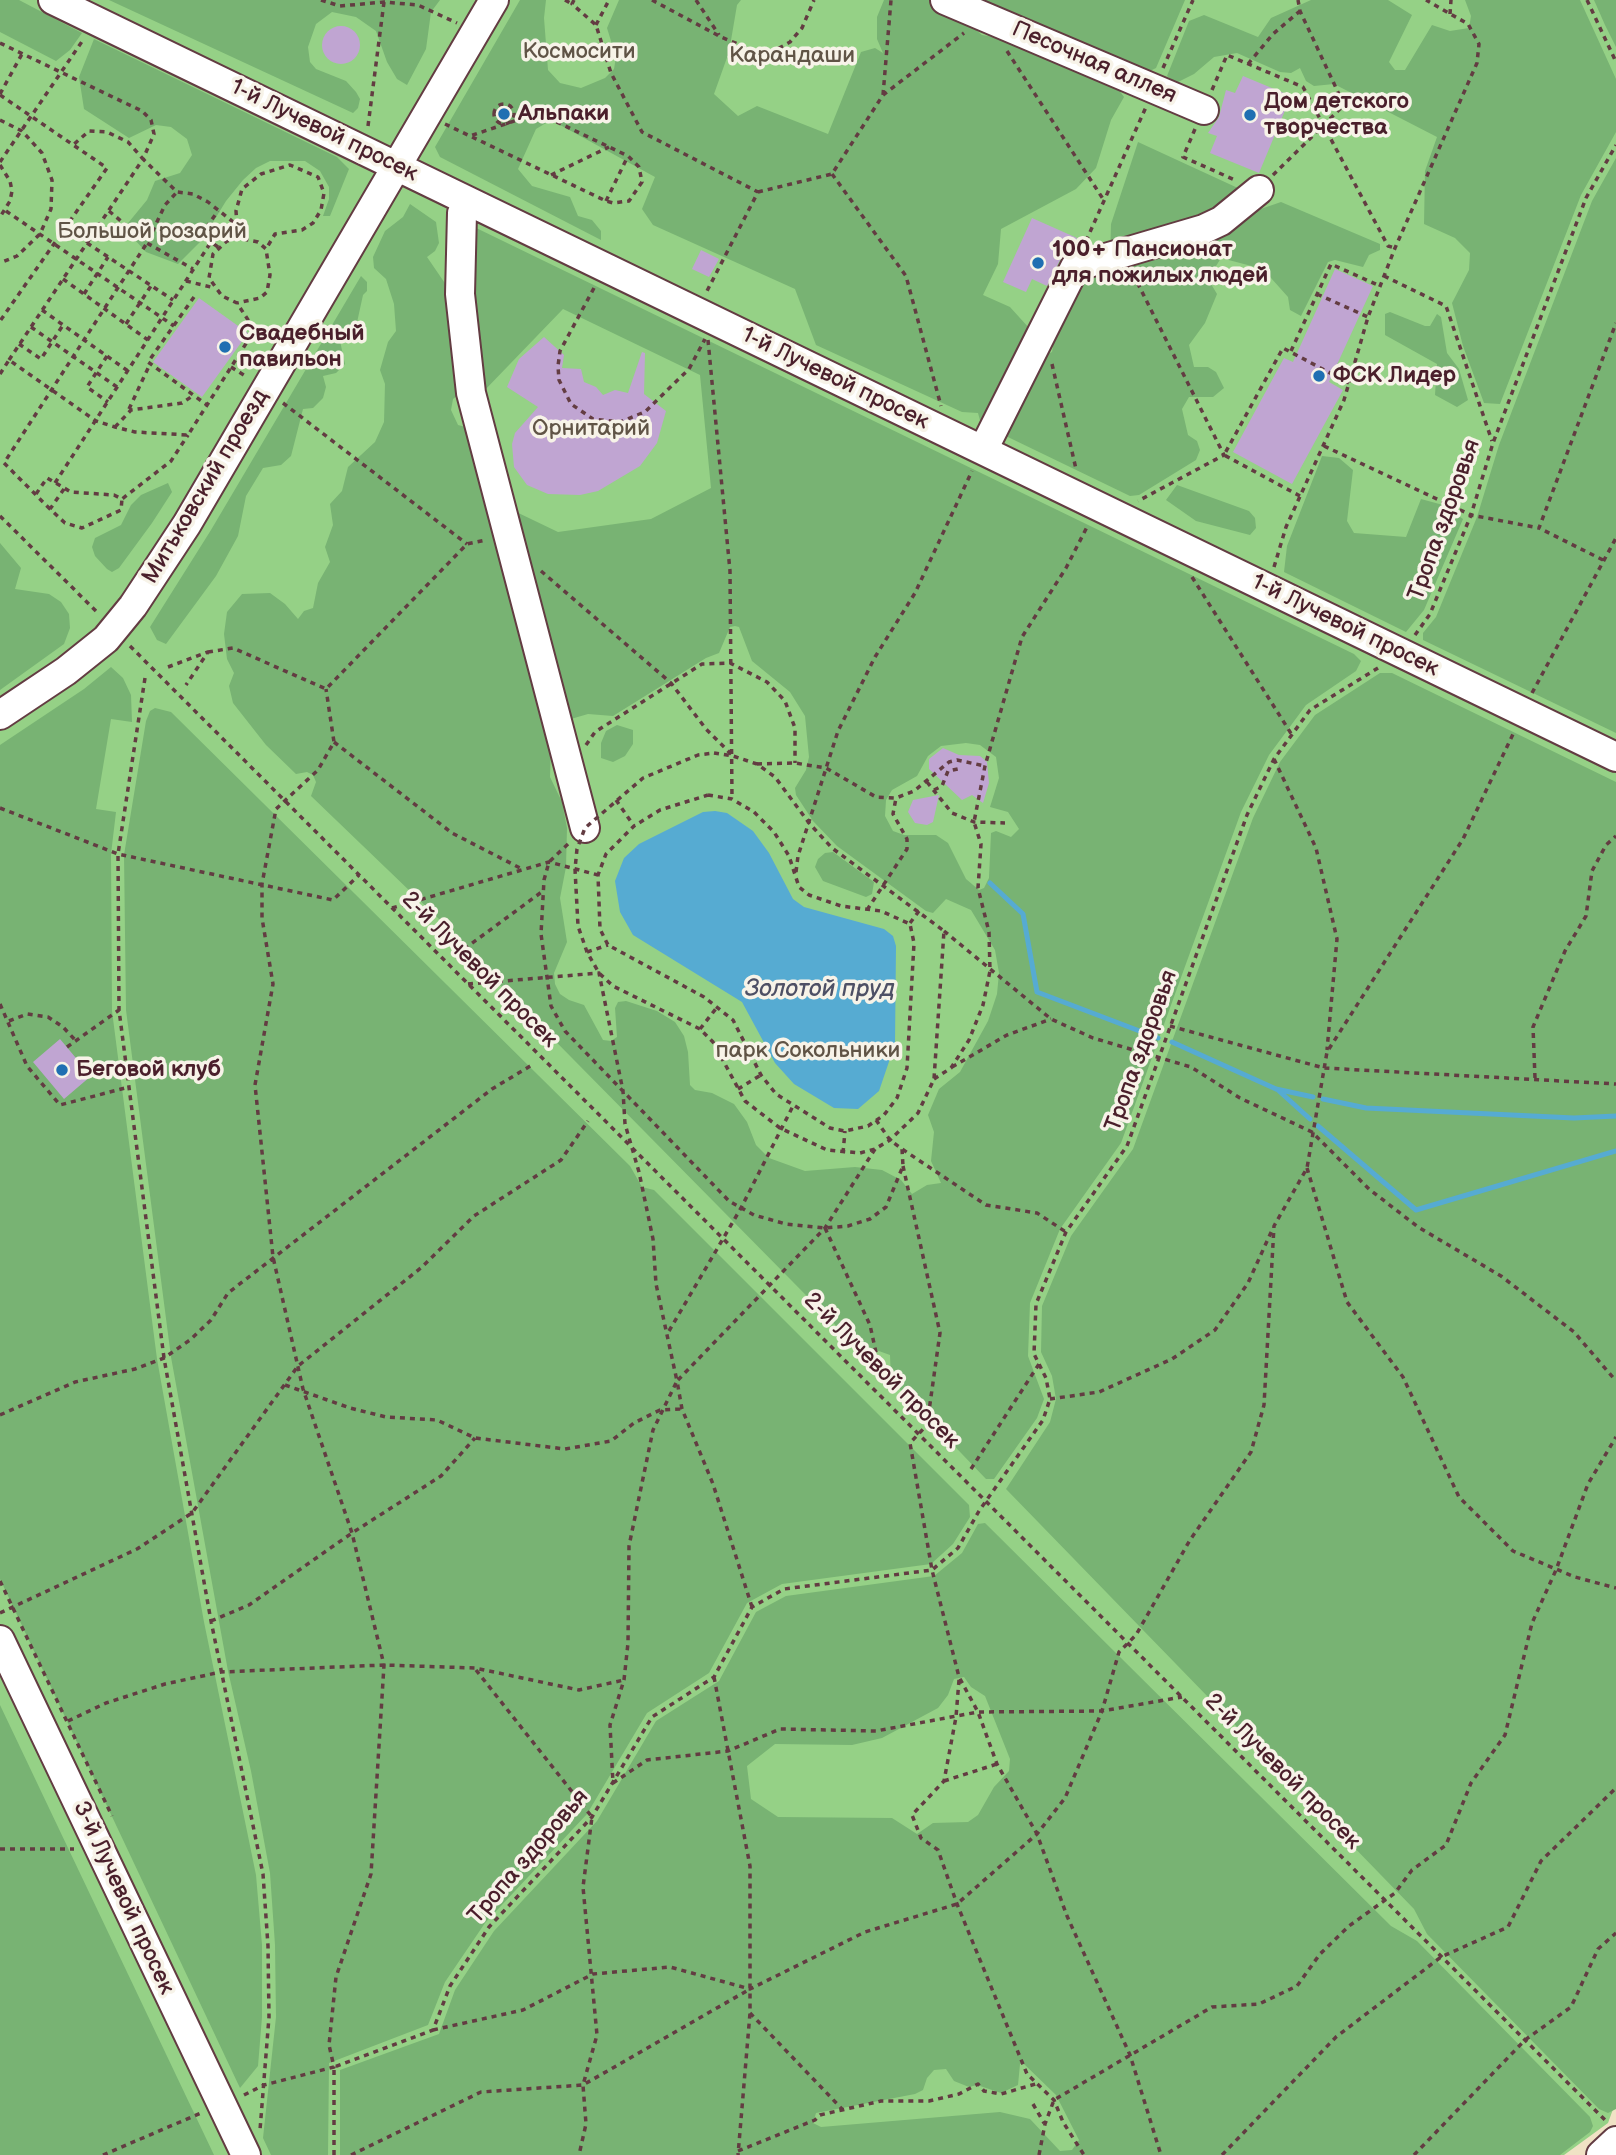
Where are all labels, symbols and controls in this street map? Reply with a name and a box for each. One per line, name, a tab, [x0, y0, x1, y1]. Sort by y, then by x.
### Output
street label: Песочная аллея	[1008, 16, 1180, 110]
park label: Космосити	[523, 38, 635, 66]
park label: Карандаши	[729, 42, 855, 70]
street label: 1-й Лучевой просек	[226, 74, 422, 188]
place label: Дом детского творчества	[1264, 88, 1409, 142]
place label: Альпаки	[518, 100, 609, 128]
marker: Альпаки	[496, 106, 512, 122]
marker: Дом детского творчества	[1242, 107, 1258, 123]
park label: Большой розарий	[57, 218, 247, 246]
place label: 100+ Пансионат для пожилых людей	[1052, 236, 1268, 290]
marker: 100+ Пансионат для пожилых людей	[1030, 255, 1046, 271]
place label: Свадебный павильон	[239, 320, 365, 374]
street label: 1-й Лучевой просек	[737, 322, 933, 436]
marker: Свадебный павильон	[217, 339, 233, 355]
place label: ФСК Лидер	[1333, 362, 1456, 390]
marker: ФСК Лидер	[1311, 368, 1327, 384]
street label: Митьковский проезд	[137, 385, 275, 589]
park label: Орнитарий	[532, 415, 650, 443]
street label: Тропа здоровья	[1403, 436, 1487, 604]
street label: 1-й Лучевой просек	[1247, 569, 1443, 683]
street label: 2-й Лучевой просек	[395, 886, 563, 1054]
street label: Тропа здоровья	[1100, 967, 1184, 1135]
water label: Золотой пруд	[745, 976, 895, 1004]
park label: парк Сокольники	[716, 1037, 900, 1065]
place label: Беговой клуб	[76, 1056, 221, 1084]
marker: Беговой клуб	[54, 1062, 70, 1078]
street label: 2-й Лучевой просек	[797, 1287, 965, 1455]
street label: 2-й Лучевой просек	[1198, 1688, 1366, 1856]
street label: Тропа здоровья	[463, 1784, 595, 1930]
street label: 3-й Лучевой просек	[66, 1797, 180, 1999]

